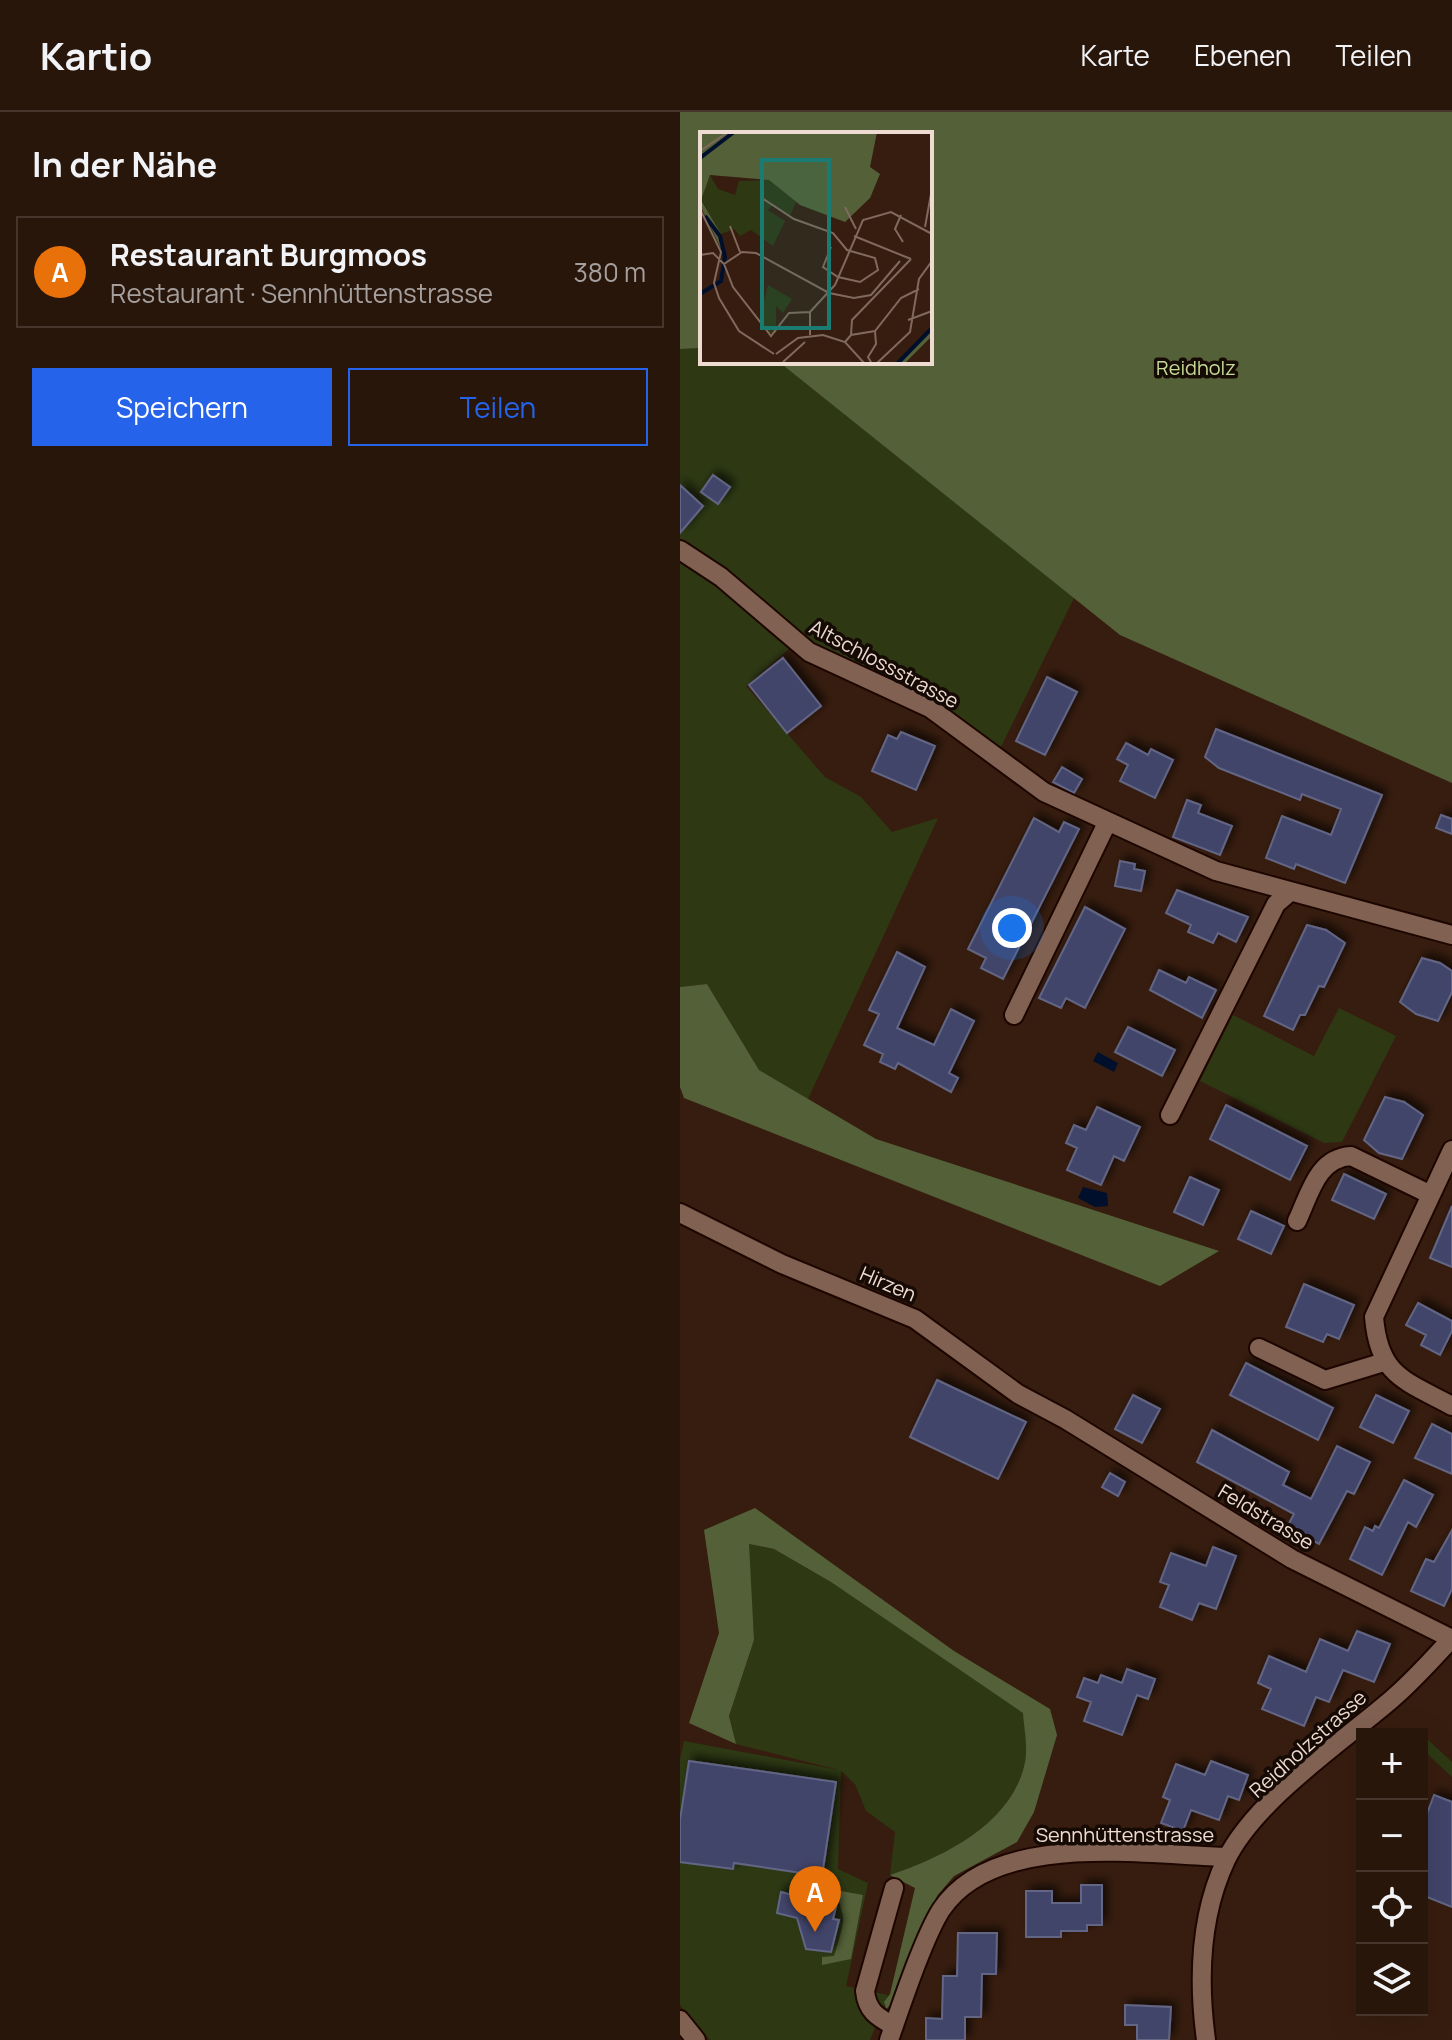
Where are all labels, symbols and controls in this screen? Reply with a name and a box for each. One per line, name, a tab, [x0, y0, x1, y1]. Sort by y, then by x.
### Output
text: Kartio	[40, 29, 152, 81]
text: Karte	[1081, 36, 1150, 74]
text: Ebenen	[1194, 36, 1292, 74]
text: Teilen	[1336, 36, 1412, 74]
inset map	[700, 132, 932, 364]
text: In der Nähe	[32, 141, 217, 187]
text: Restaurant Burgmoos	[110, 234, 427, 275]
text: A	[51, 254, 69, 290]
text: 380 m	[573, 254, 646, 290]
text: Restaurant · Sennhüttenstrasse	[110, 275, 493, 311]
park label: Reidholz	[1156, 354, 1236, 381]
button: Speichern	[32, 368, 332, 446]
button: Teilen	[348, 368, 648, 446]
street label: Altschlossstrasse	[805, 613, 964, 714]
your location	[992, 908, 1032, 948]
street label: Hirzen	[856, 1260, 920, 1307]
street label: Feldstrasse	[1213, 1477, 1319, 1556]
street label: Reidholzstrasse	[1243, 1684, 1372, 1803]
map controls	[1356, 1728, 1428, 2016]
button: +	[1356, 1728, 1428, 1800]
button: −	[1356, 1800, 1428, 1872]
street label: Sennhüttenstrasse	[1036, 1821, 1214, 1848]
pin: A	[789, 1866, 841, 1932]
button: locate	[1356, 1872, 1428, 1944]
button: layers	[1356, 1944, 1428, 2016]

